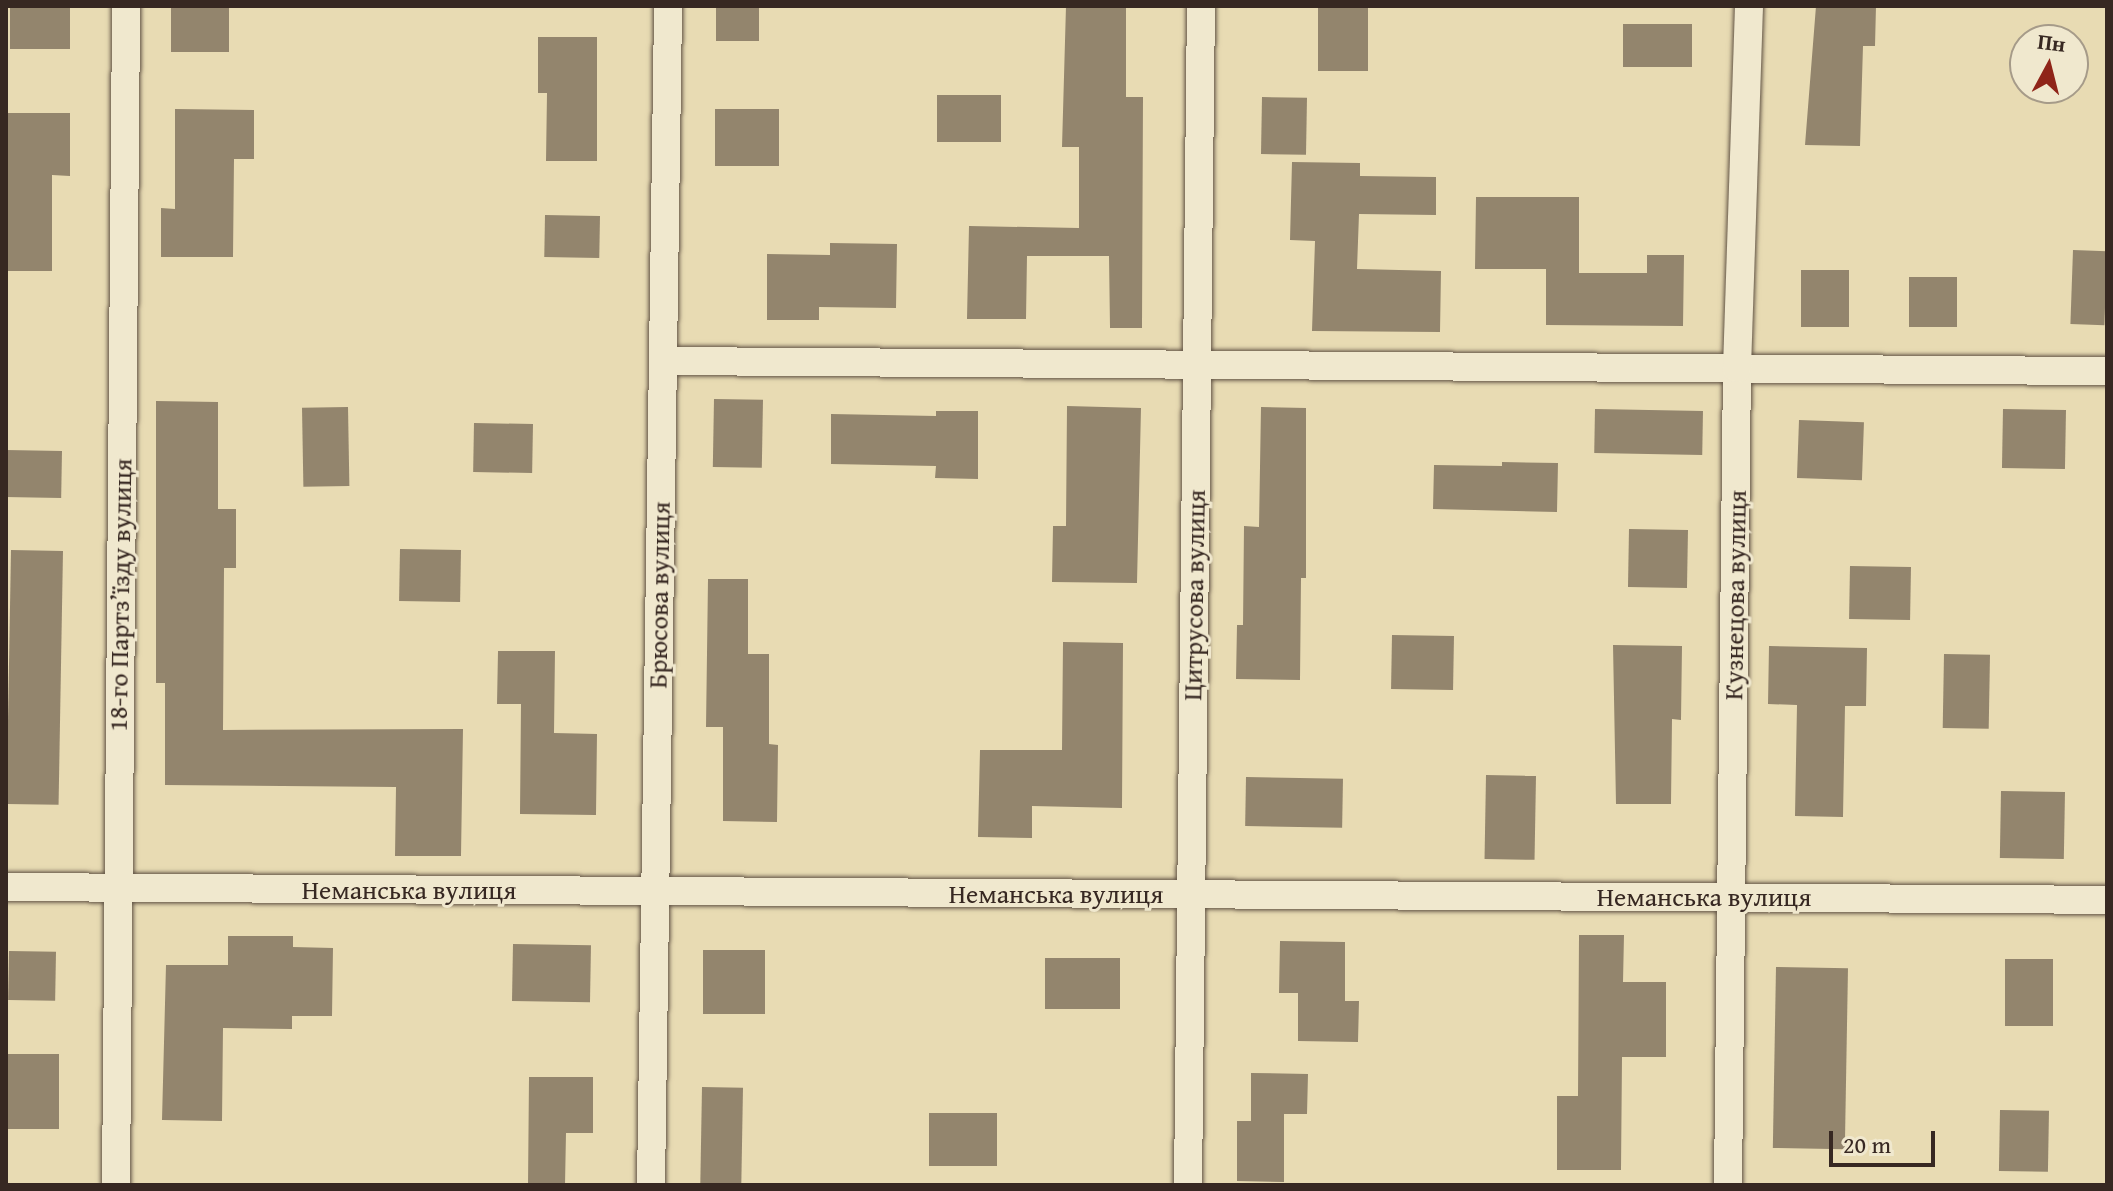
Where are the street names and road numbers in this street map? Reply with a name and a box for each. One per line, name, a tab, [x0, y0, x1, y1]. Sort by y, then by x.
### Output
street label: 18-го Партз’їзду вулиця	[102, 458, 138, 732]
street label: Цитрусова вулиця	[1177, 489, 1211, 701]
street label: Кузнецова вулиця	[1718, 490, 1752, 700]
street label: Брюсова вулиця	[642, 501, 676, 689]
street label: Неманська вулиця	[302, 874, 516, 906]
street label: Неманська вулиця	[949, 878, 1163, 910]
street label: Неманська вулиця	[1597, 881, 1811, 913]

